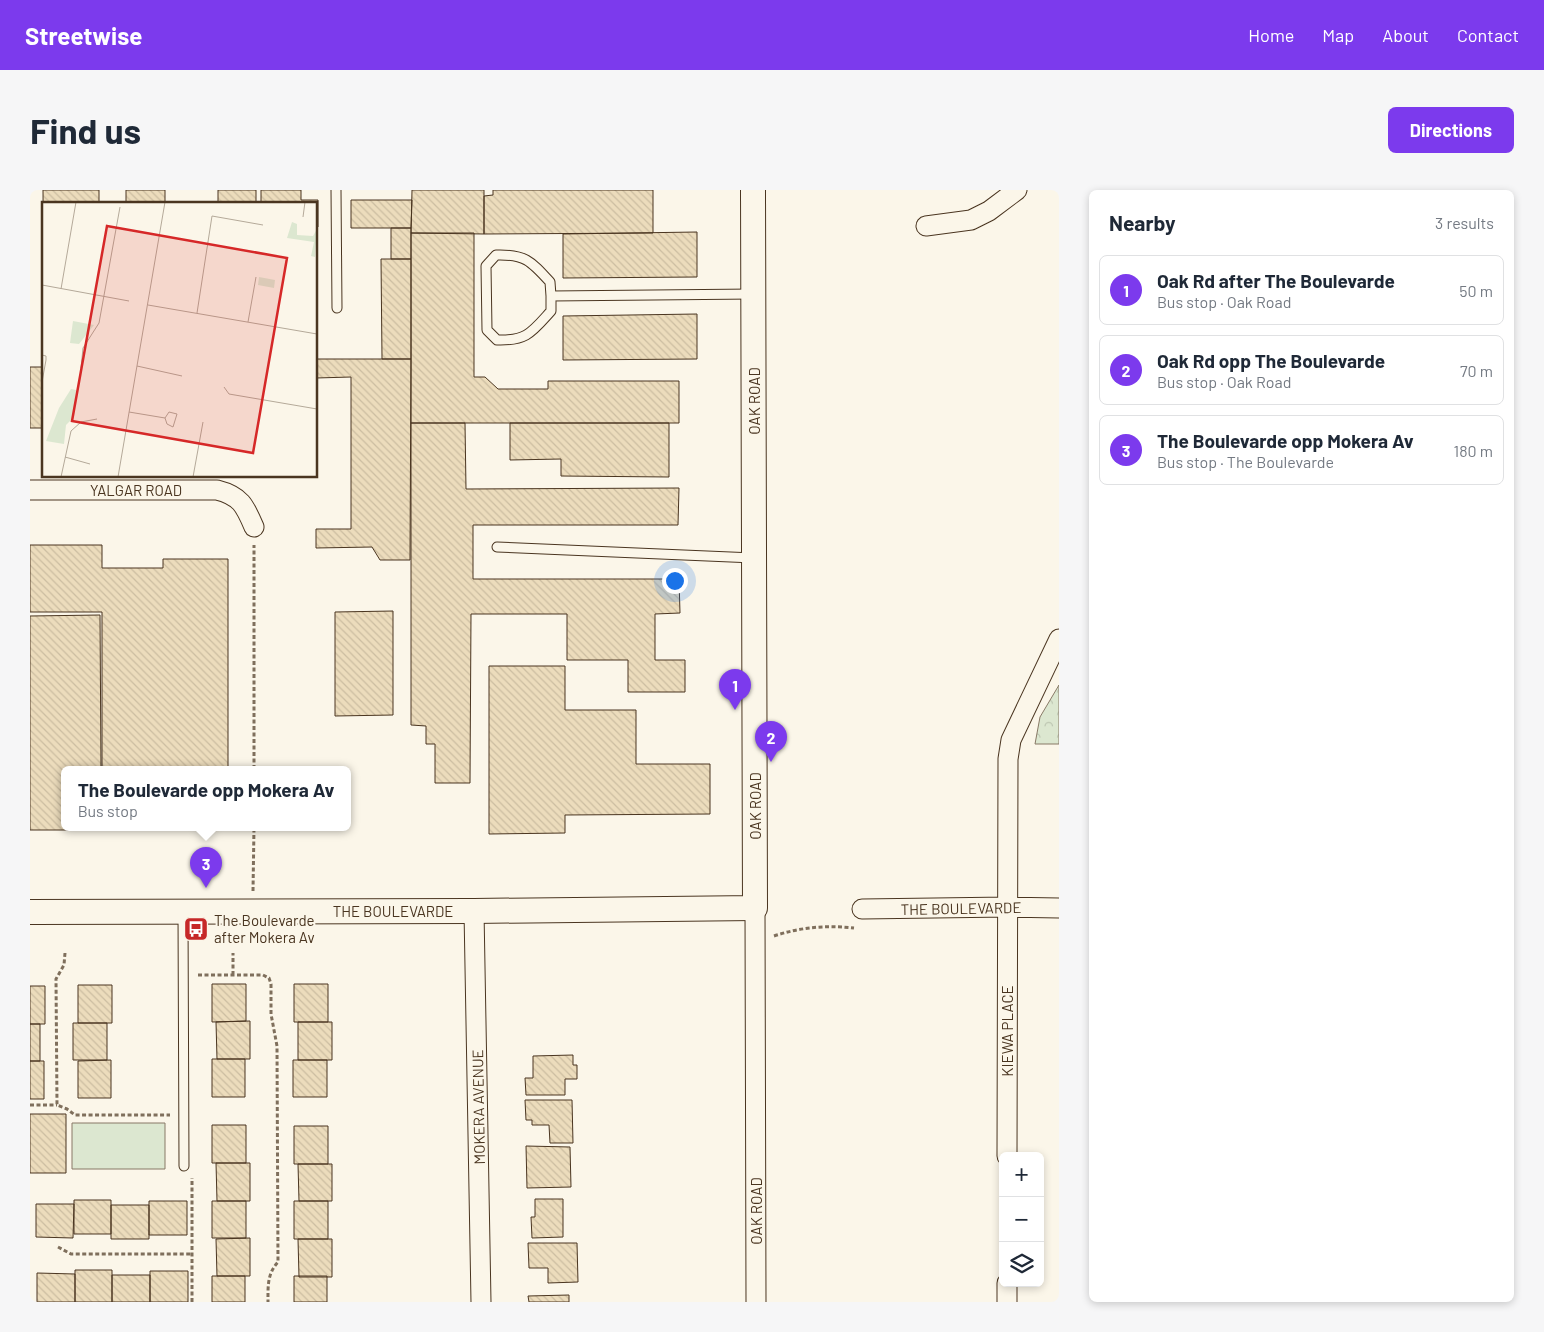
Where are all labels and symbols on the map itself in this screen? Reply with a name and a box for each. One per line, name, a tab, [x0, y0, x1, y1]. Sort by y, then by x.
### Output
inset map	[42, 202, 318, 478]
street label: OAK ROAD	[745, 367, 763, 435]
street label: YALGAR ROAD	[90, 481, 182, 499]
your location	[662, 568, 688, 594]
pin: 1	[719, 669, 751, 710]
pin: 2	[755, 721, 787, 762]
street label: OAK ROAD	[746, 772, 764, 840]
pin: 3	[190, 847, 222, 888]
street label: THE BOULEVARDE	[900, 898, 1022, 918]
street label: THE BOULEVARDE	[333, 902, 453, 920]
place label: The Boulevarde after Mokera Av	[214, 911, 315, 946]
bus stop icon: The Boulevarde after Mokera Av	[183, 916, 209, 942]
street label: KIEWA PLACE	[998, 985, 1016, 1077]
street label: MOKERA AVENUE	[468, 1049, 488, 1165]
street label: OAK ROAD	[747, 1177, 765, 1245]

